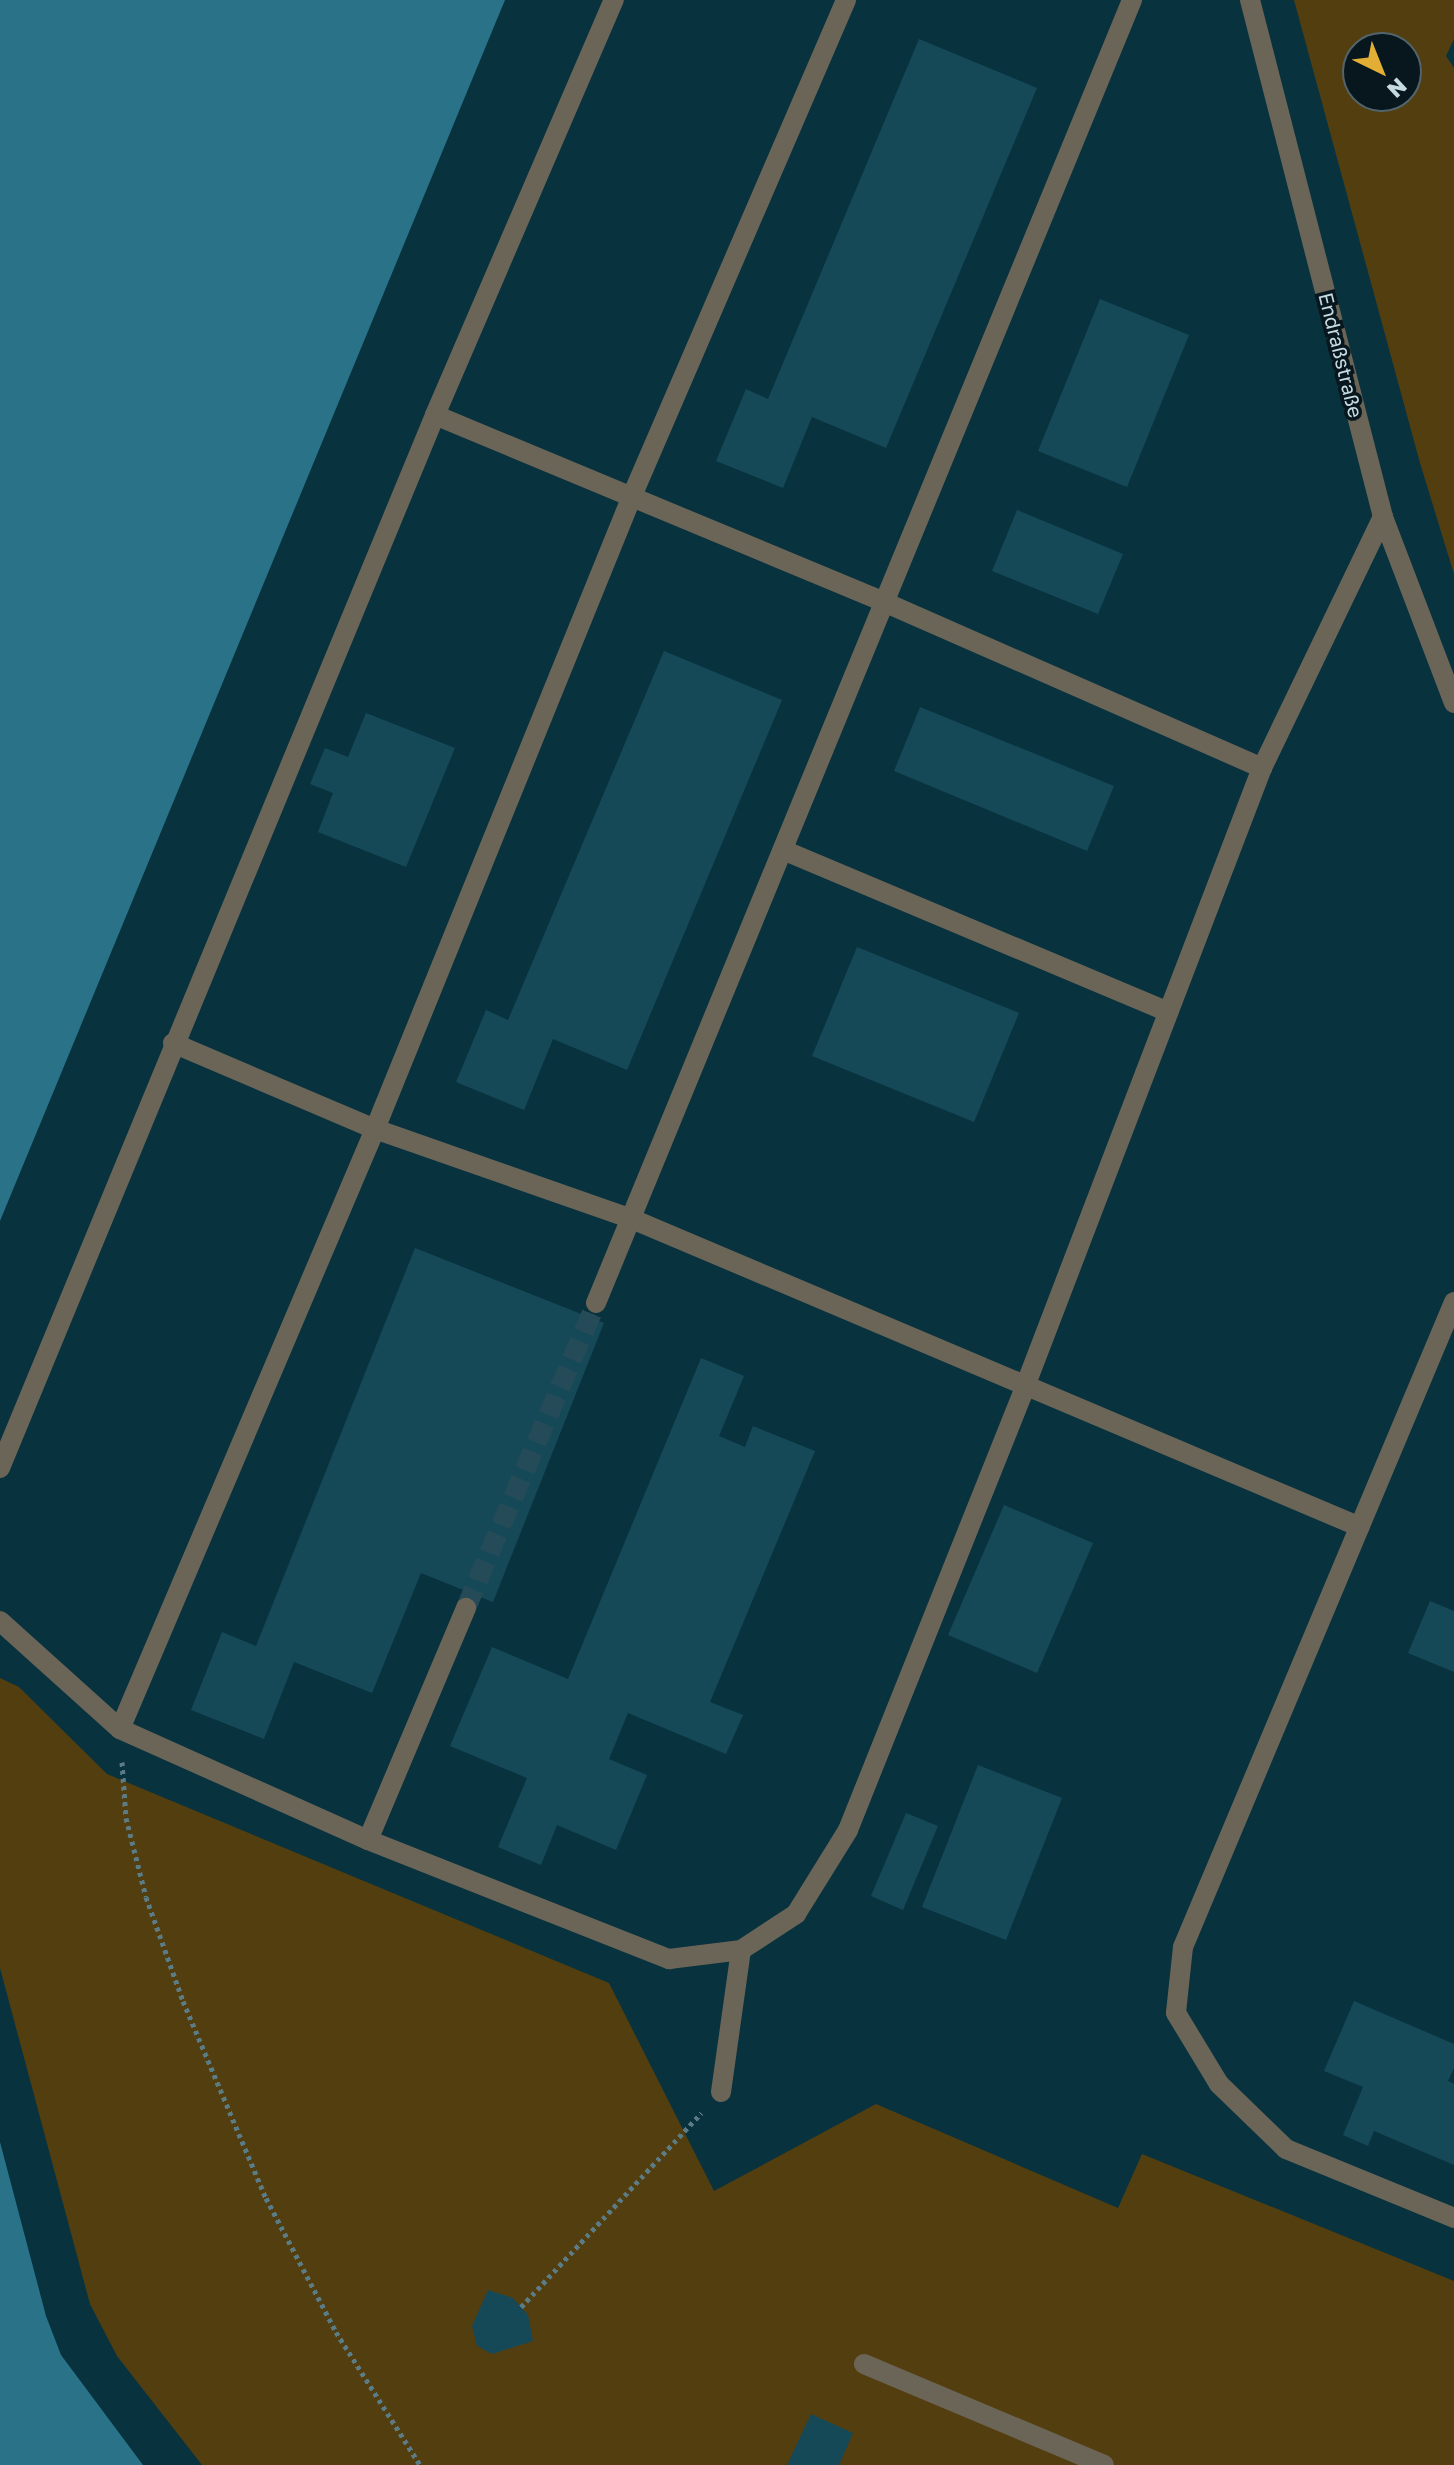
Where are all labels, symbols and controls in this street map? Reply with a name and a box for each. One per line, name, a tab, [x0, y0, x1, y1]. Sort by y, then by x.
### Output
north arrow	[1342, 32, 1422, 112]
text: N	[1382, 73, 1413, 104]
street label: Endraßstraße	[1314, 290, 1368, 420]

